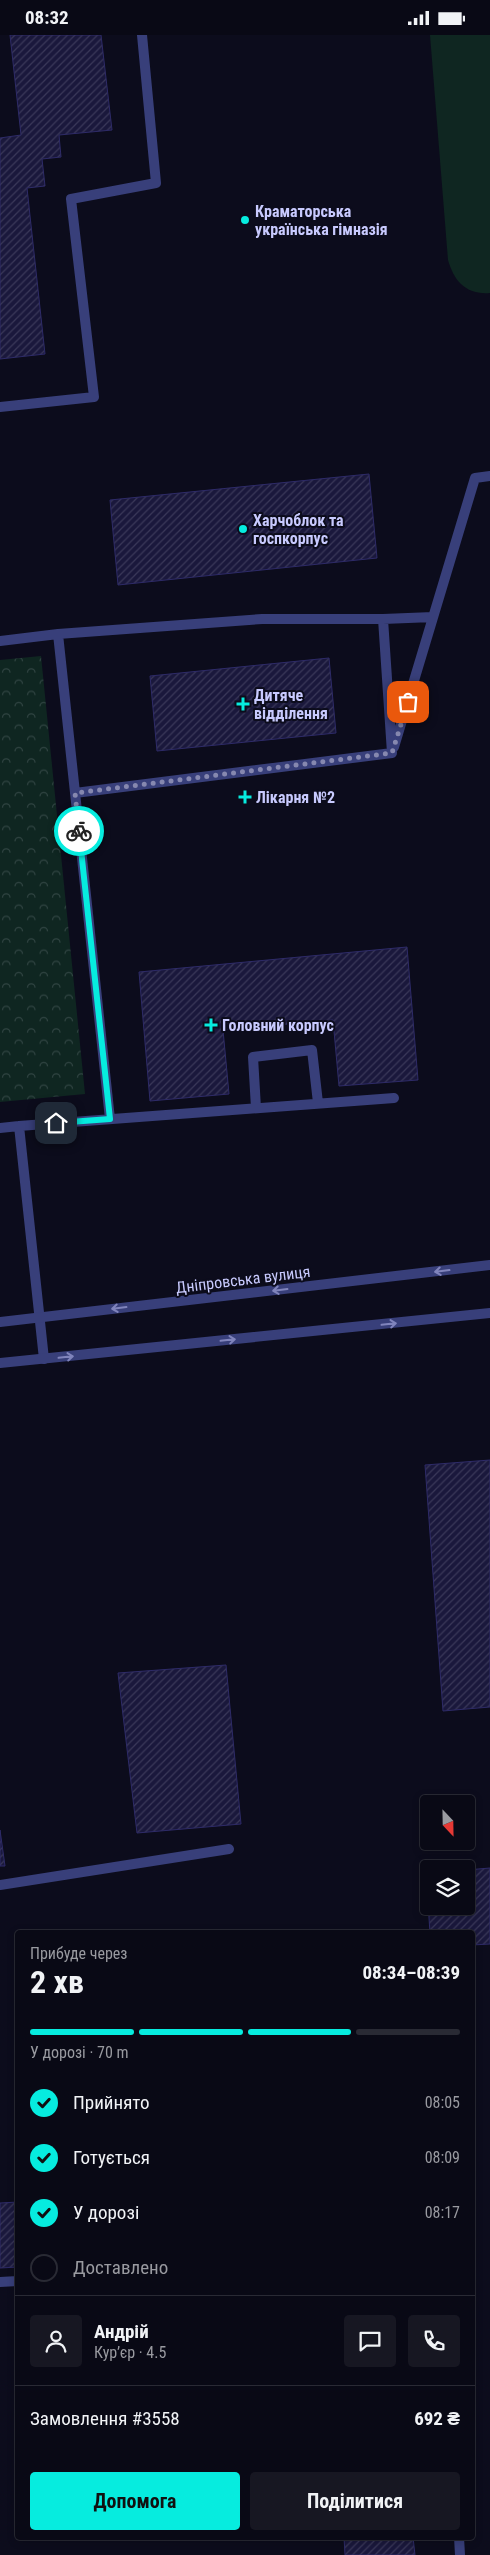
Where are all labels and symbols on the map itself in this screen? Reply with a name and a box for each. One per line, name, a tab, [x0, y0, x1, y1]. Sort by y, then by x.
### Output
place label: Краматорська українська гімназія	[255, 202, 388, 239]
marker: Краматорська українська гімназія	[239, 214, 251, 226]
place label: Харчоблок та госпкорпус	[253, 511, 344, 548]
marker: Харчоблок та госпкорпус	[237, 523, 249, 535]
pin	[387, 681, 429, 723]
place label: Дитяче відділення	[254, 686, 328, 723]
marker: Дитяче відділення	[236, 697, 250, 711]
place label: Лікарня №2	[256, 788, 335, 807]
marker: Лікарня №2	[238, 790, 252, 804]
courier	[54, 806, 104, 856]
place label: Головний корпус	[222, 1016, 334, 1035]
marker: Головний корпус	[204, 1018, 218, 1032]
pin	[35, 1102, 77, 1144]
street label: Дніпровська вулиця	[175, 1262, 311, 1297]
one-way arrow	[434, 1266, 450, 1276]
one-way arrow	[272, 1285, 288, 1295]
one-way arrow	[111, 1303, 127, 1313]
one-way arrow	[381, 1319, 397, 1329]
one-way arrow	[219, 1335, 235, 1345]
one-way arrow	[58, 1352, 74, 1362]
north arrow	[420, 1795, 475, 1850]

